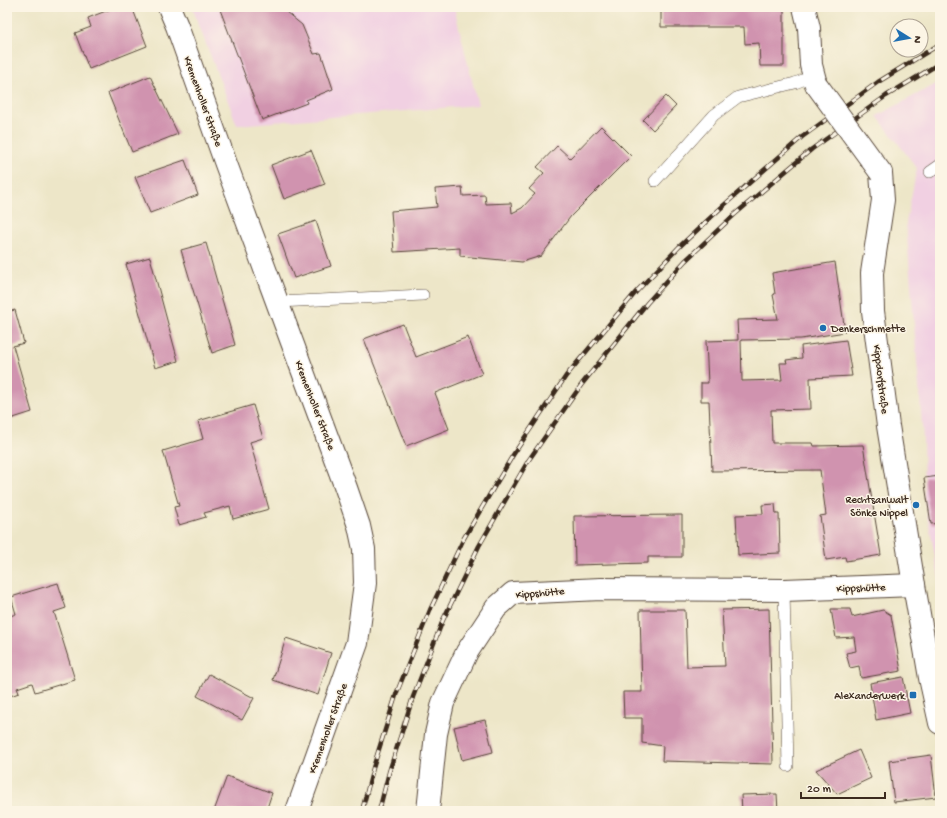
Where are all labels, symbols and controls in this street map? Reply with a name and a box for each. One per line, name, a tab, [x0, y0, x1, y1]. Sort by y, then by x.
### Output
north arrow	[889, 18, 929, 58]
text: N	[910, 35, 923, 44]
street label: Kremenholler Straße	[180, 55, 224, 149]
marker: Denkerschmette	[818, 323, 828, 333]
place label: Denkerschmette	[830, 324, 906, 336]
street label: Kippdorfstraße	[870, 344, 891, 415]
street label: Kremenholler Straße	[292, 359, 337, 452]
place label: Rechtsanwalt Sönke Nippel	[845, 495, 909, 520]
marker: Rechtsanwalt Sönke Nippel	[911, 500, 921, 510]
street label: Kippshütte	[836, 582, 886, 596]
street label: Kippshütte	[515, 586, 565, 602]
street label: Kremenholler Straße	[307, 682, 351, 775]
marker: Alexanderwerk	[908, 690, 918, 700]
place label: Alexanderwerk	[834, 691, 906, 703]
scale bar	[801, 774, 885, 800]
text: 20 m	[807, 783, 832, 797]

